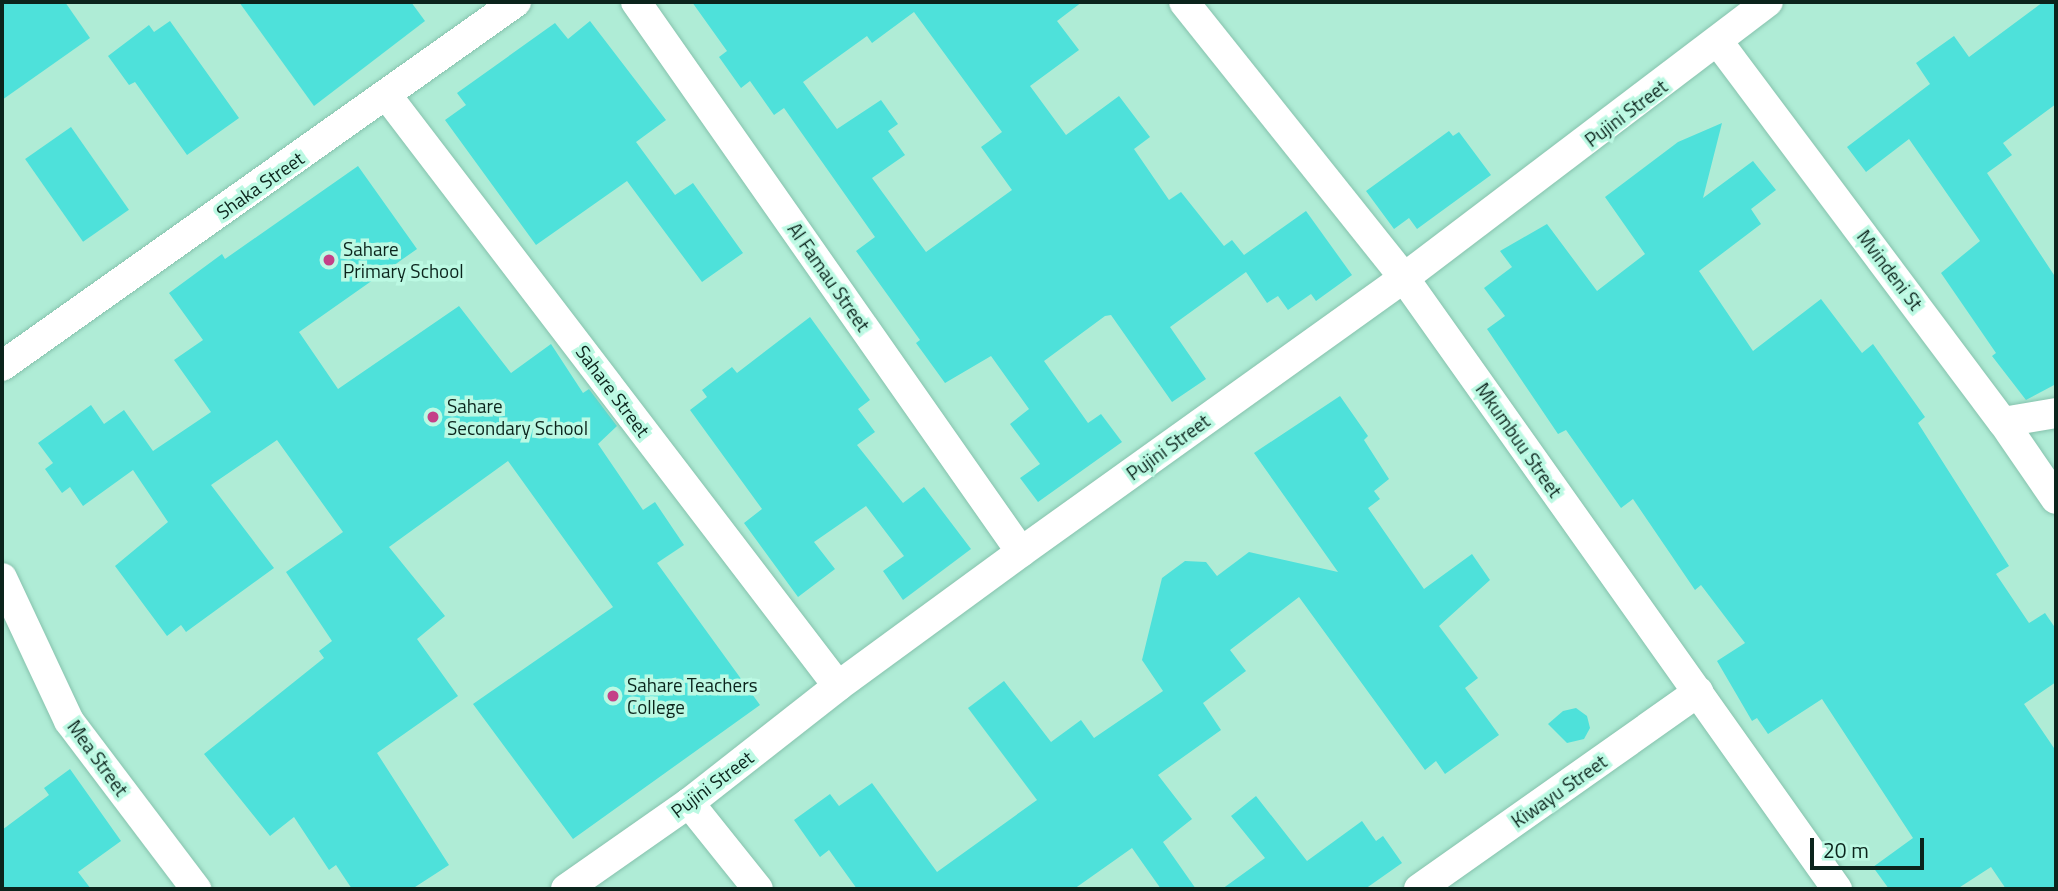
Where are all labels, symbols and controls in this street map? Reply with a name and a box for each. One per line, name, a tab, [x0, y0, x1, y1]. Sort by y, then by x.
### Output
street label: Pujini Street	[1580, 75, 1672, 151]
street label: Shaka Street	[212, 146, 308, 224]
street label: Al Famau Street	[783, 218, 875, 336]
street label: Mvindeni St	[1852, 225, 1928, 315]
place label: Sahare Primary School	[343, 238, 464, 282]
marker: Sahare Primary School	[321, 252, 337, 268]
street label: Sahare Street	[571, 341, 655, 441]
street label: Mkumbuu Street	[1471, 378, 1567, 502]
place label: Sahare Secondary School	[447, 395, 588, 439]
marker: Sahare Secondary School	[425, 409, 441, 425]
street label: Pujini Street	[1122, 409, 1214, 485]
place label: Sahare Teachers College	[627, 674, 758, 718]
marker: Sahare Teachers College	[605, 688, 621, 704]
street label: Mea Street	[63, 716, 133, 800]
street label: Pujini Street	[666, 746, 758, 822]
street label: Kiwayu Street	[1507, 750, 1611, 832]
scale bar	[1813, 824, 1927, 868]
text: 20 m	[1823, 834, 1869, 866]

